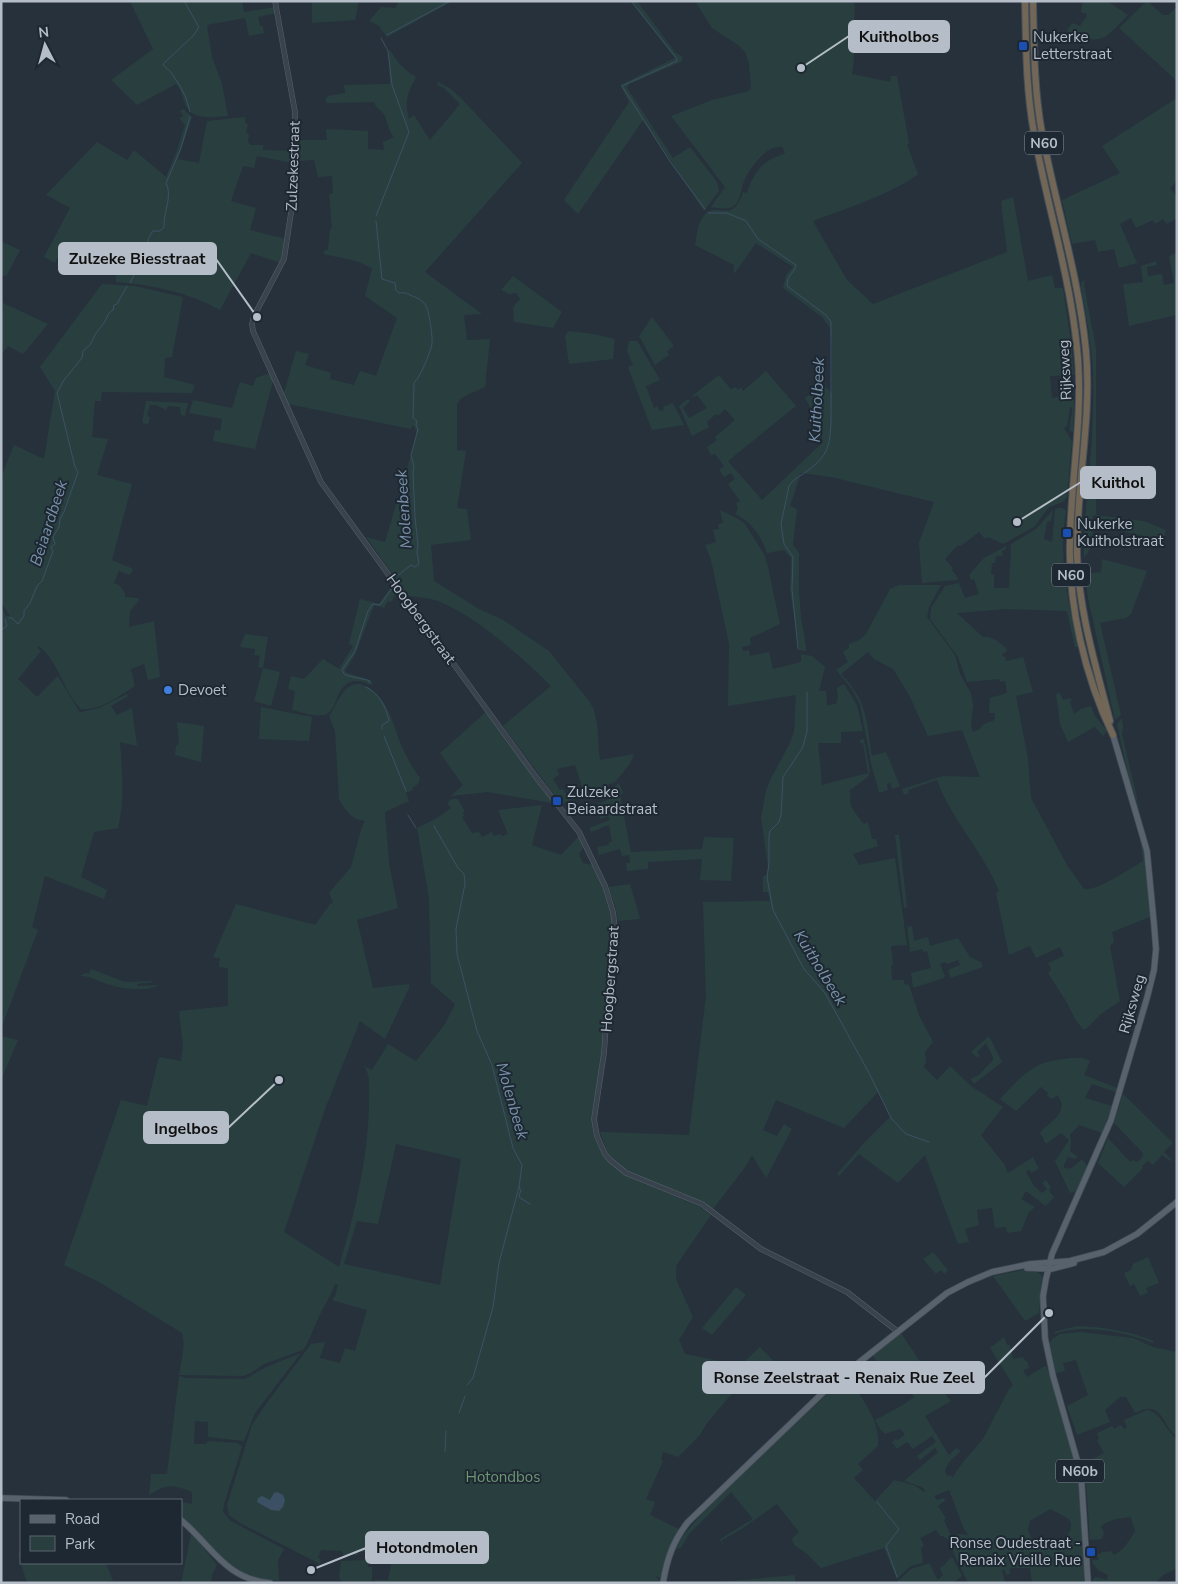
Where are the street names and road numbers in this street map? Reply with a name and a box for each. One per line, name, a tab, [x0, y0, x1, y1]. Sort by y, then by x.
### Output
street label: Zulzekestraat	[281, 120, 305, 212]
road number: N60	[1025, 132, 1063, 154]
street label: Rijksweg	[1053, 339, 1077, 401]
road number: N60	[1052, 564, 1090, 586]
street label: Hoogbergstraat	[382, 570, 461, 669]
street label: Hoogbergstraat	[596, 924, 624, 1033]
street label: Rijksweg	[1114, 972, 1150, 1036]
road number: N60b	[1056, 1460, 1104, 1482]

